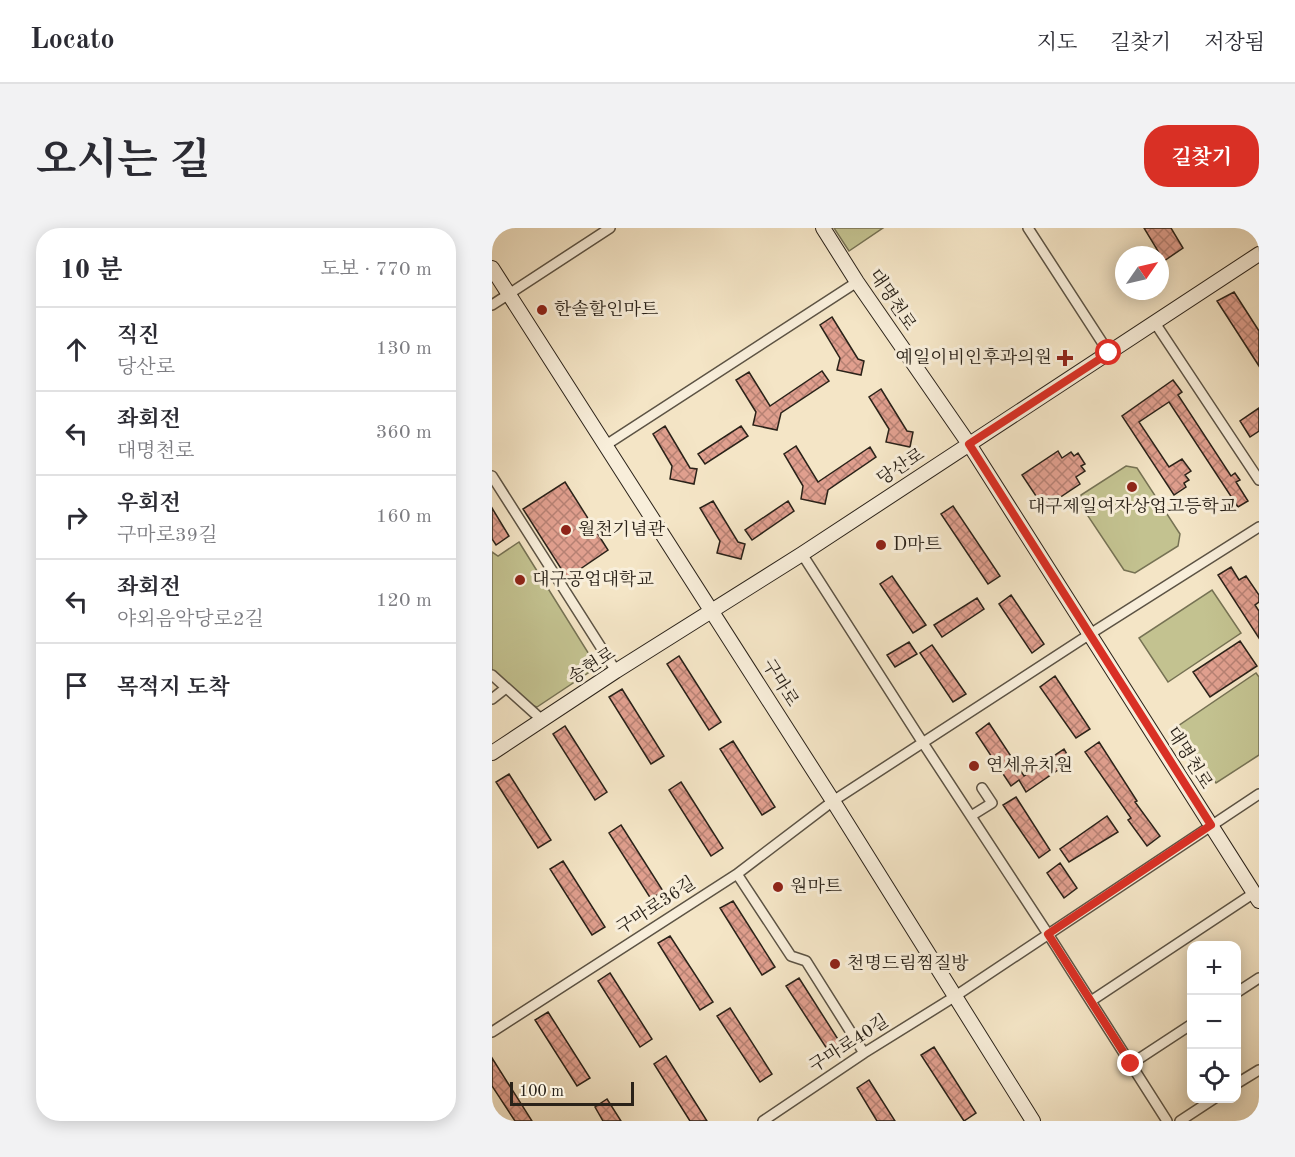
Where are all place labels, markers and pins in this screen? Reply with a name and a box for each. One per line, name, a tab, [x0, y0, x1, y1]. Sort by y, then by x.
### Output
place label: 한솔할인마트	[554, 299, 659, 319]
marker: 한솔할인마트	[535, 303, 549, 317]
place label: 예일이비인후과의원	[896, 347, 1052, 367]
marker: 예일이비인후과의원	[1056, 349, 1074, 367]
marker: 대구제일여자상업고등학교	[1125, 480, 1139, 494]
place label: 대구제일여자상업고등학교	[1028, 497, 1237, 516]
place label: 월천기념관	[578, 520, 666, 539]
marker: 월천기념관	[559, 523, 573, 537]
place label: D마트	[893, 535, 942, 554]
marker: D마트	[874, 538, 888, 552]
place label: 대구공업대학교	[532, 570, 654, 589]
marker: 대구공업대학교	[513, 573, 527, 587]
place label: 연세유치원	[986, 756, 1073, 775]
marker: 연세유치원	[967, 759, 981, 773]
place label: 원마트	[790, 877, 843, 896]
marker: 원마트	[771, 880, 785, 894]
place label: 천명드림찜질방	[847, 954, 969, 973]
marker: 천명드림찜질방	[828, 957, 842, 971]

